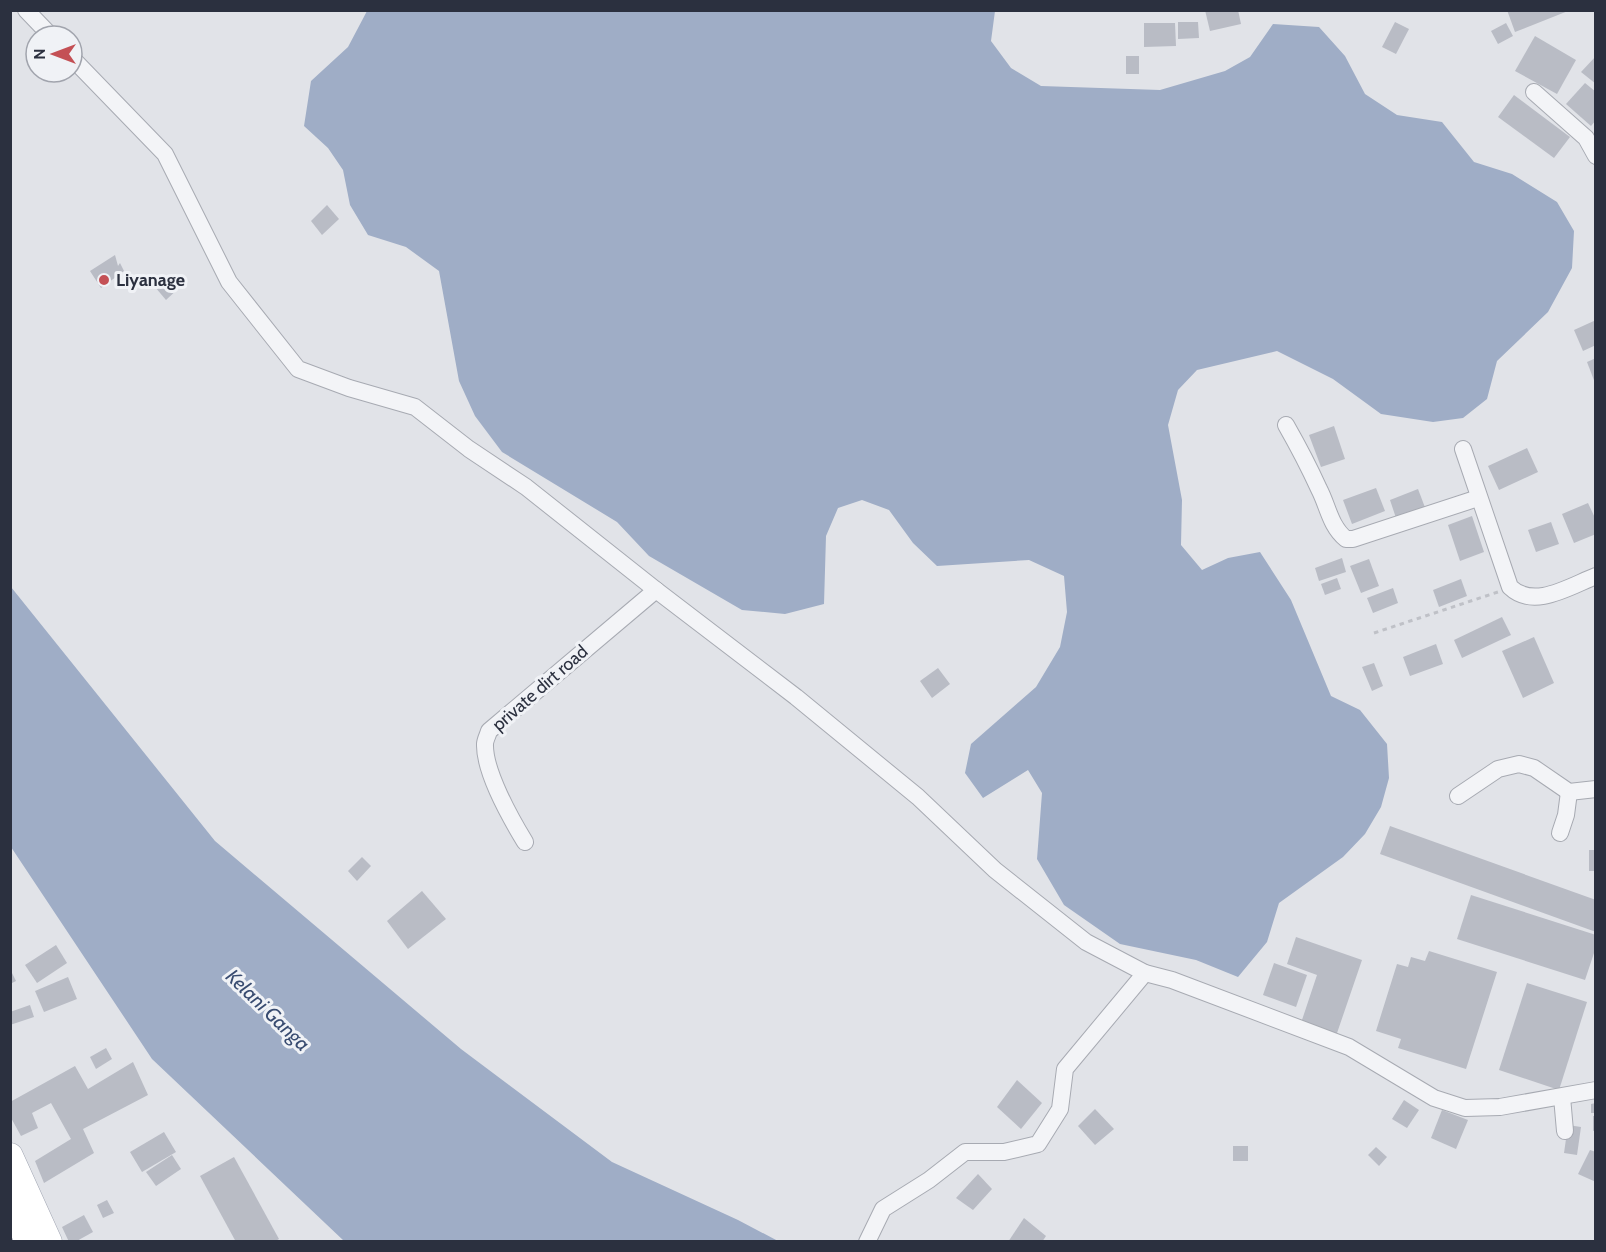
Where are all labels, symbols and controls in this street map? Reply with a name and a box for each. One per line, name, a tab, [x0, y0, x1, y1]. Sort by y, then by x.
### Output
north arrow	[24, 24, 84, 84]
text: N	[30, 48, 49, 60]
place label: Liyanage	[116, 269, 185, 291]
marker: Liyanage	[97, 273, 111, 287]
street label: private dirt road	[488, 640, 592, 736]
water label: Kelani Ganga	[221, 964, 315, 1056]

